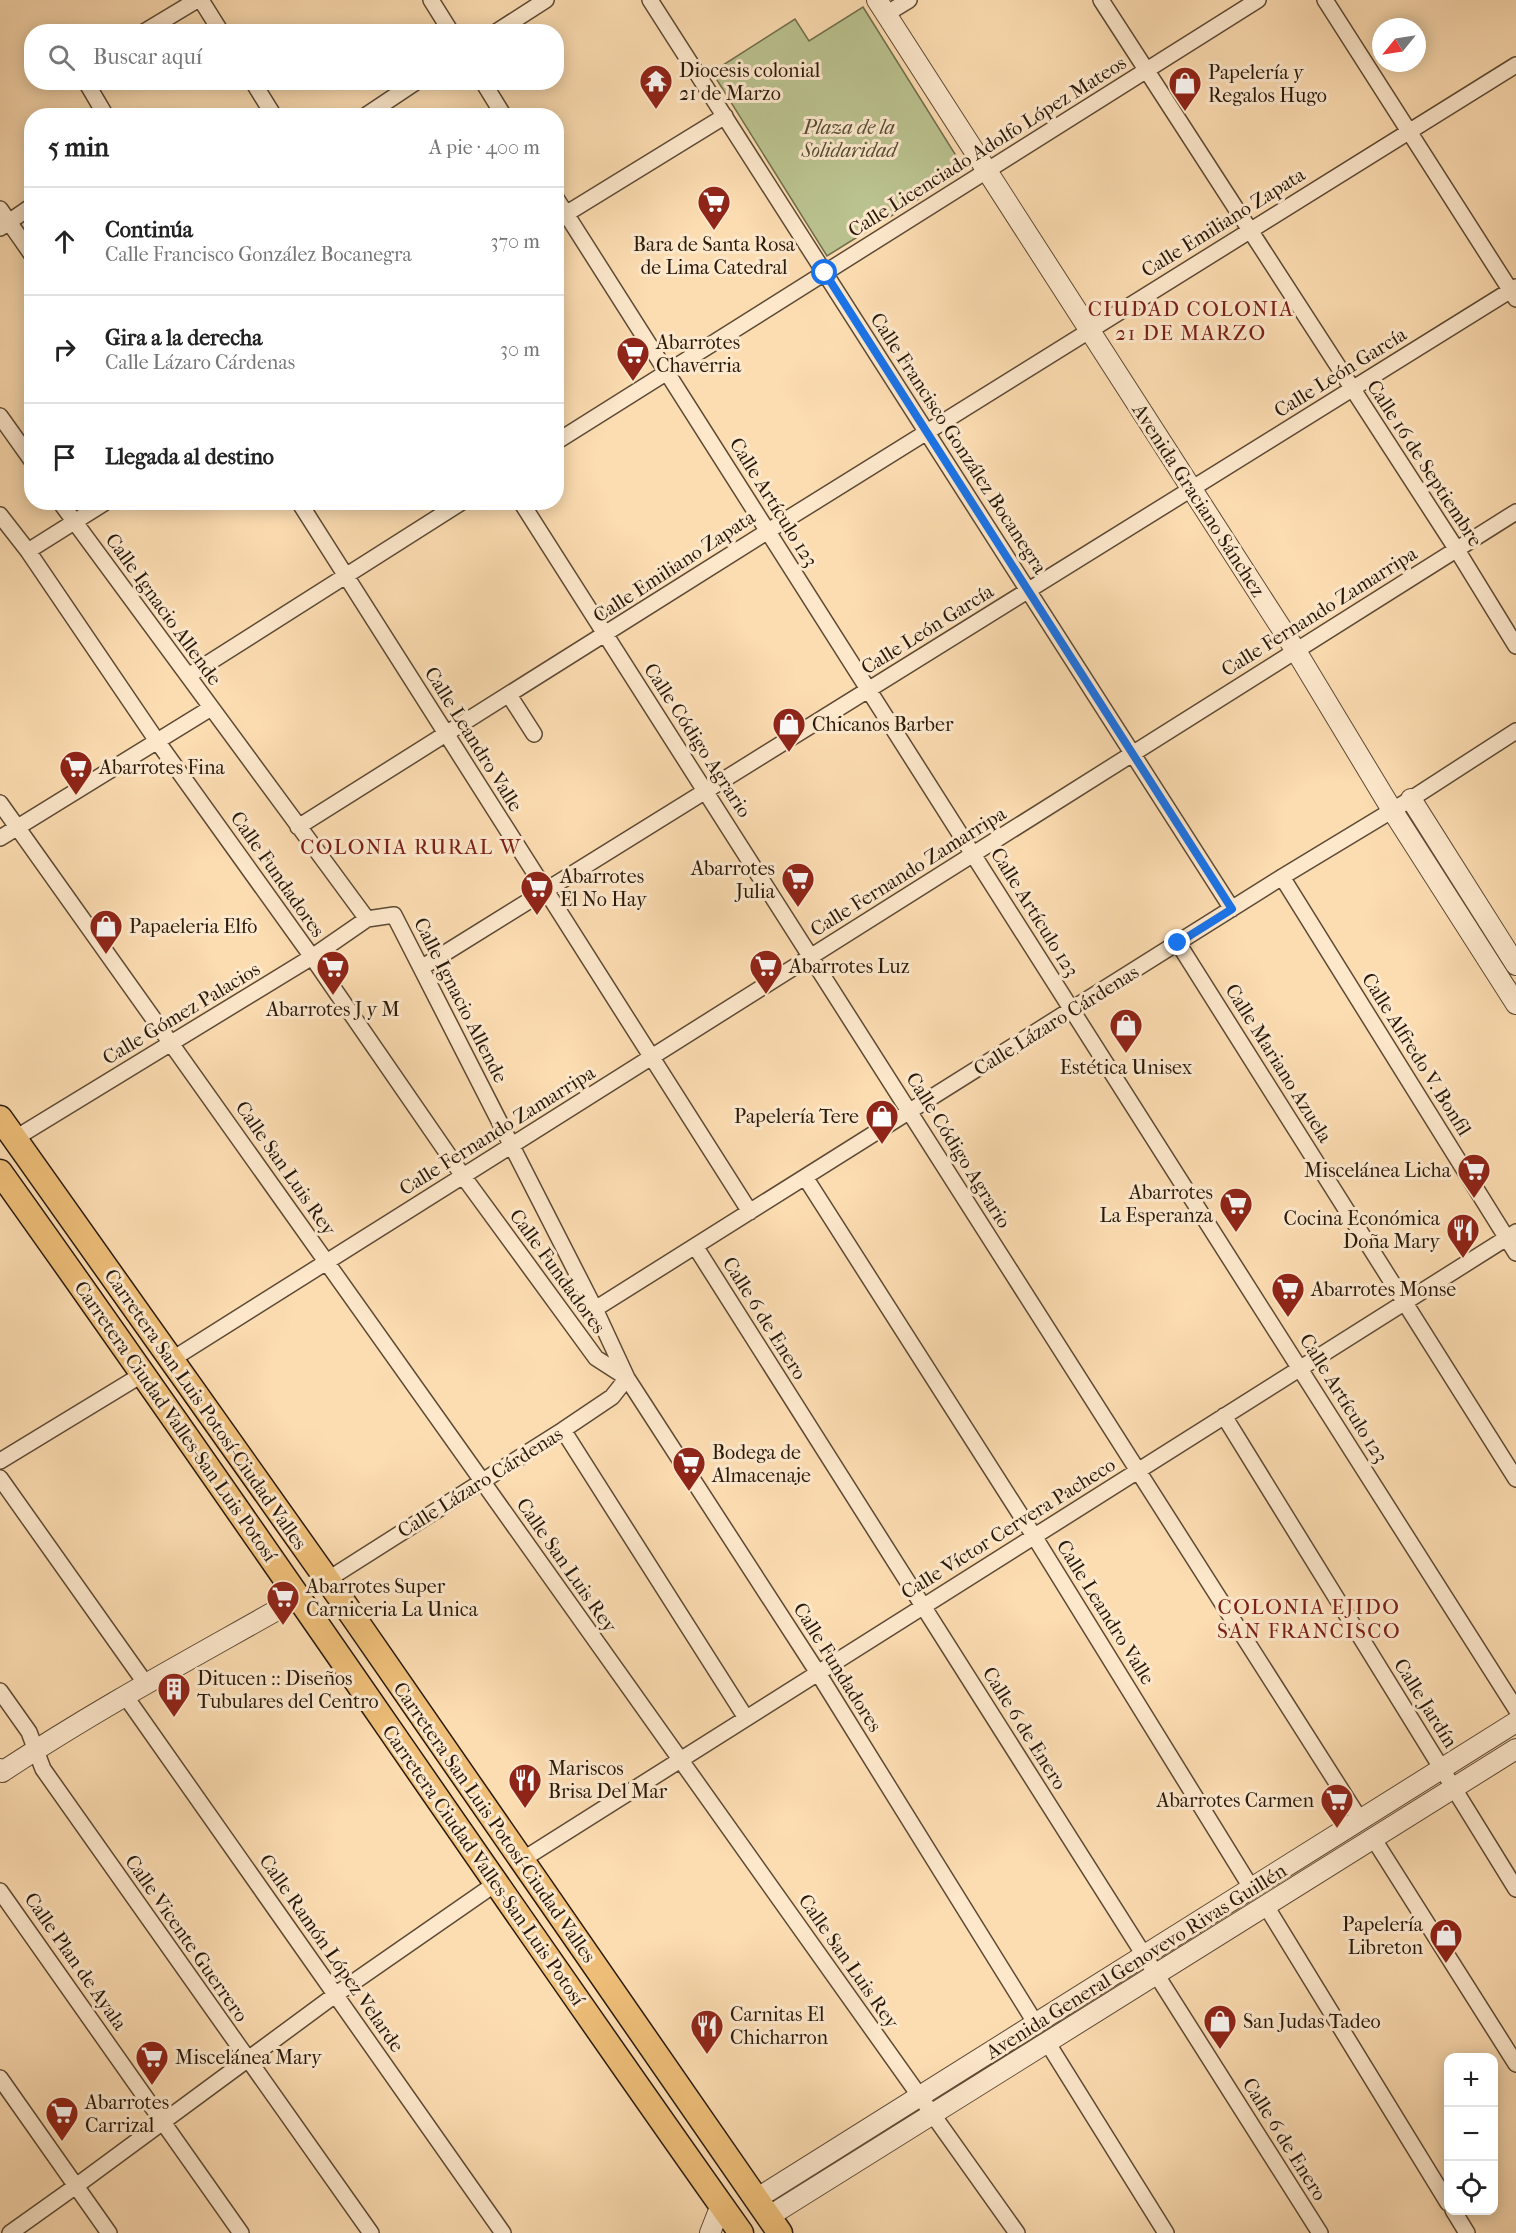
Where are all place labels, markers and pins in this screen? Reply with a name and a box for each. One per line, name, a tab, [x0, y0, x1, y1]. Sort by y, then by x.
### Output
place label: Diocesis colonial 21 de Marzo	[679, 59, 821, 105]
place label: Papelería y Regalos Hugo	[1208, 61, 1327, 107]
temple icon: Diocesis colonial 21 de Marzo	[638, 63, 674, 110]
shop icon: Papelería y Regalos Hugo	[1167, 65, 1203, 112]
supermarket icon: Bara de Santa Rosa de Lima Catedral	[696, 184, 732, 231]
place label: Bara de Santa Rosa de Lima Catedral	[633, 233, 796, 279]
place label: Abarrotes Chaverria	[655, 331, 742, 377]
supermarket icon: Abarrotes Chaverria	[615, 335, 651, 382]
shop icon: Chicanos Barber	[771, 706, 807, 753]
place label: Chicanos Barber	[812, 713, 954, 736]
supermarket icon: Abarrotes Fina	[58, 749, 94, 796]
place label: Abarrotes Fina	[98, 756, 226, 779]
place label: Abarrotes Julia	[690, 857, 776, 903]
supermarket icon: Abarrotes Julia	[780, 861, 816, 908]
place label: Abarrotes El No Hay	[559, 865, 648, 911]
supermarket icon: Abarrotes El No Hay	[519, 869, 555, 916]
shop icon: Papaeleria Elfo	[88, 908, 124, 955]
place label: Papaeleria Elfo	[129, 915, 257, 938]
supermarket icon: Abarrotes Luz	[748, 948, 784, 995]
supermarket icon: Abarrotes J y M	[315, 949, 351, 996]
place label: Abarrotes Luz	[788, 955, 910, 978]
place label: Abarrotes J y M	[265, 998, 400, 1021]
shop icon: Estética Unisex	[1108, 1007, 1144, 1054]
place label: Estética Unisex	[1060, 1056, 1193, 1079]
shop icon: Papelería Tere	[864, 1098, 900, 1145]
place label: Papelería Tere	[734, 1105, 859, 1128]
supermarket icon: Miscelánea Licha	[1456, 1152, 1492, 1199]
place label: Miscelánea Licha	[1304, 1159, 1452, 1182]
place label: Abarrotes La Esperanza	[1100, 1181, 1214, 1227]
supermarket icon: Abarrotes La Esperanza	[1218, 1186, 1254, 1233]
place label: Cocina Económica Doña Mary	[1283, 1207, 1441, 1253]
restaurant icon: Cocina Económica Doña Mary	[1445, 1212, 1481, 1259]
supermarket icon: Abarrotes Monse	[1270, 1271, 1306, 1318]
place label: Abarrotes Monse	[1310, 1278, 1456, 1301]
place label: Bodega de Almacenaje	[711, 1441, 811, 1487]
supermarket icon: Bodega de Almacenaje	[671, 1445, 707, 1492]
place label: Abarrotes Super Carniceria La Unica	[305, 1575, 479, 1621]
supermarket icon: Abarrotes Super Carniceria La Unica	[265, 1579, 301, 1626]
place label: Ditucen :: Diseños Tubulares del Centro	[197, 1667, 379, 1713]
building icon: Ditucen :: Diseños Tubulares del Centro	[156, 1671, 192, 1718]
place label: Mariscos Brisa Del Mar	[548, 1757, 668, 1803]
restaurant icon: Mariscos Brisa Del Mar	[507, 1762, 543, 1809]
supermarket icon: Abarrotes Carmen	[1319, 1782, 1355, 1829]
place label: Abarrotes Carmen	[1155, 1789, 1314, 1812]
place label: Papelería Libreton	[1342, 1913, 1424, 1959]
shop icon: Papelería Libreton	[1428, 1917, 1464, 1964]
place label: Carnitas El Chicharron	[730, 2003, 829, 2049]
shop icon: San Judas Tadeo	[1202, 2003, 1238, 2050]
restaurant icon: Carnitas El Chicharron	[689, 2008, 725, 2055]
place label: San Judas Tadeo	[1243, 2010, 1381, 2033]
supermarket icon: Miscelánea Mary	[134, 2039, 170, 2086]
place label: Miscelánea Mary	[175, 2046, 323, 2069]
place label: Abarrotes Carrizal	[84, 2091, 169, 2137]
supermarket icon: Abarrotes Carrizal	[44, 2095, 80, 2142]

